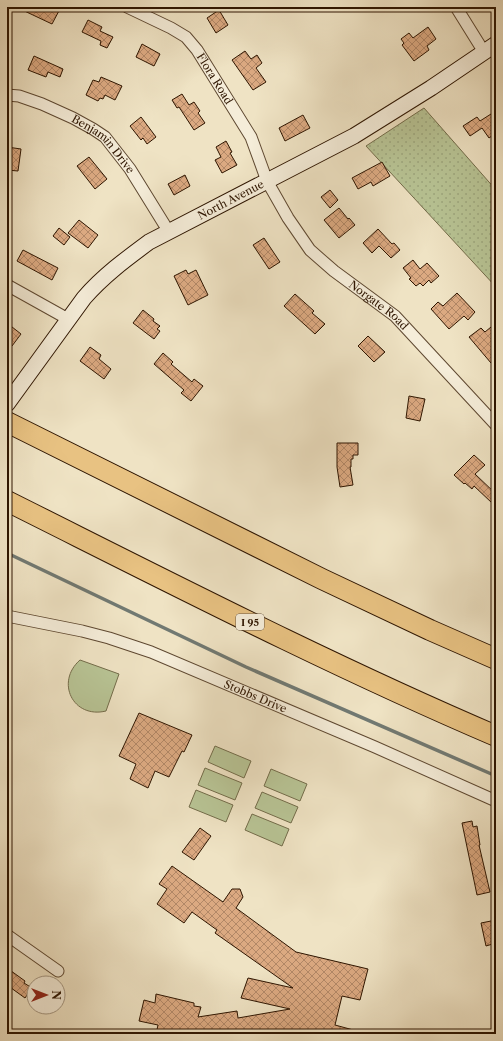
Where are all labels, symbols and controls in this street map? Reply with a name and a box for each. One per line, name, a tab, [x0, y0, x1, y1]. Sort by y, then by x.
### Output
street label: Flora Road	[194, 50, 236, 107]
street label: Benjamin Drive	[69, 112, 138, 176]
street label: North Avenue	[195, 177, 266, 223]
street label: Norgate Road	[346, 277, 411, 333]
road number: I 95	[236, 614, 264, 630]
street label: Stobbs Drive	[222, 677, 289, 716]
north arrow	[26, 975, 66, 1015]
text: N	[49, 990, 63, 1000]

